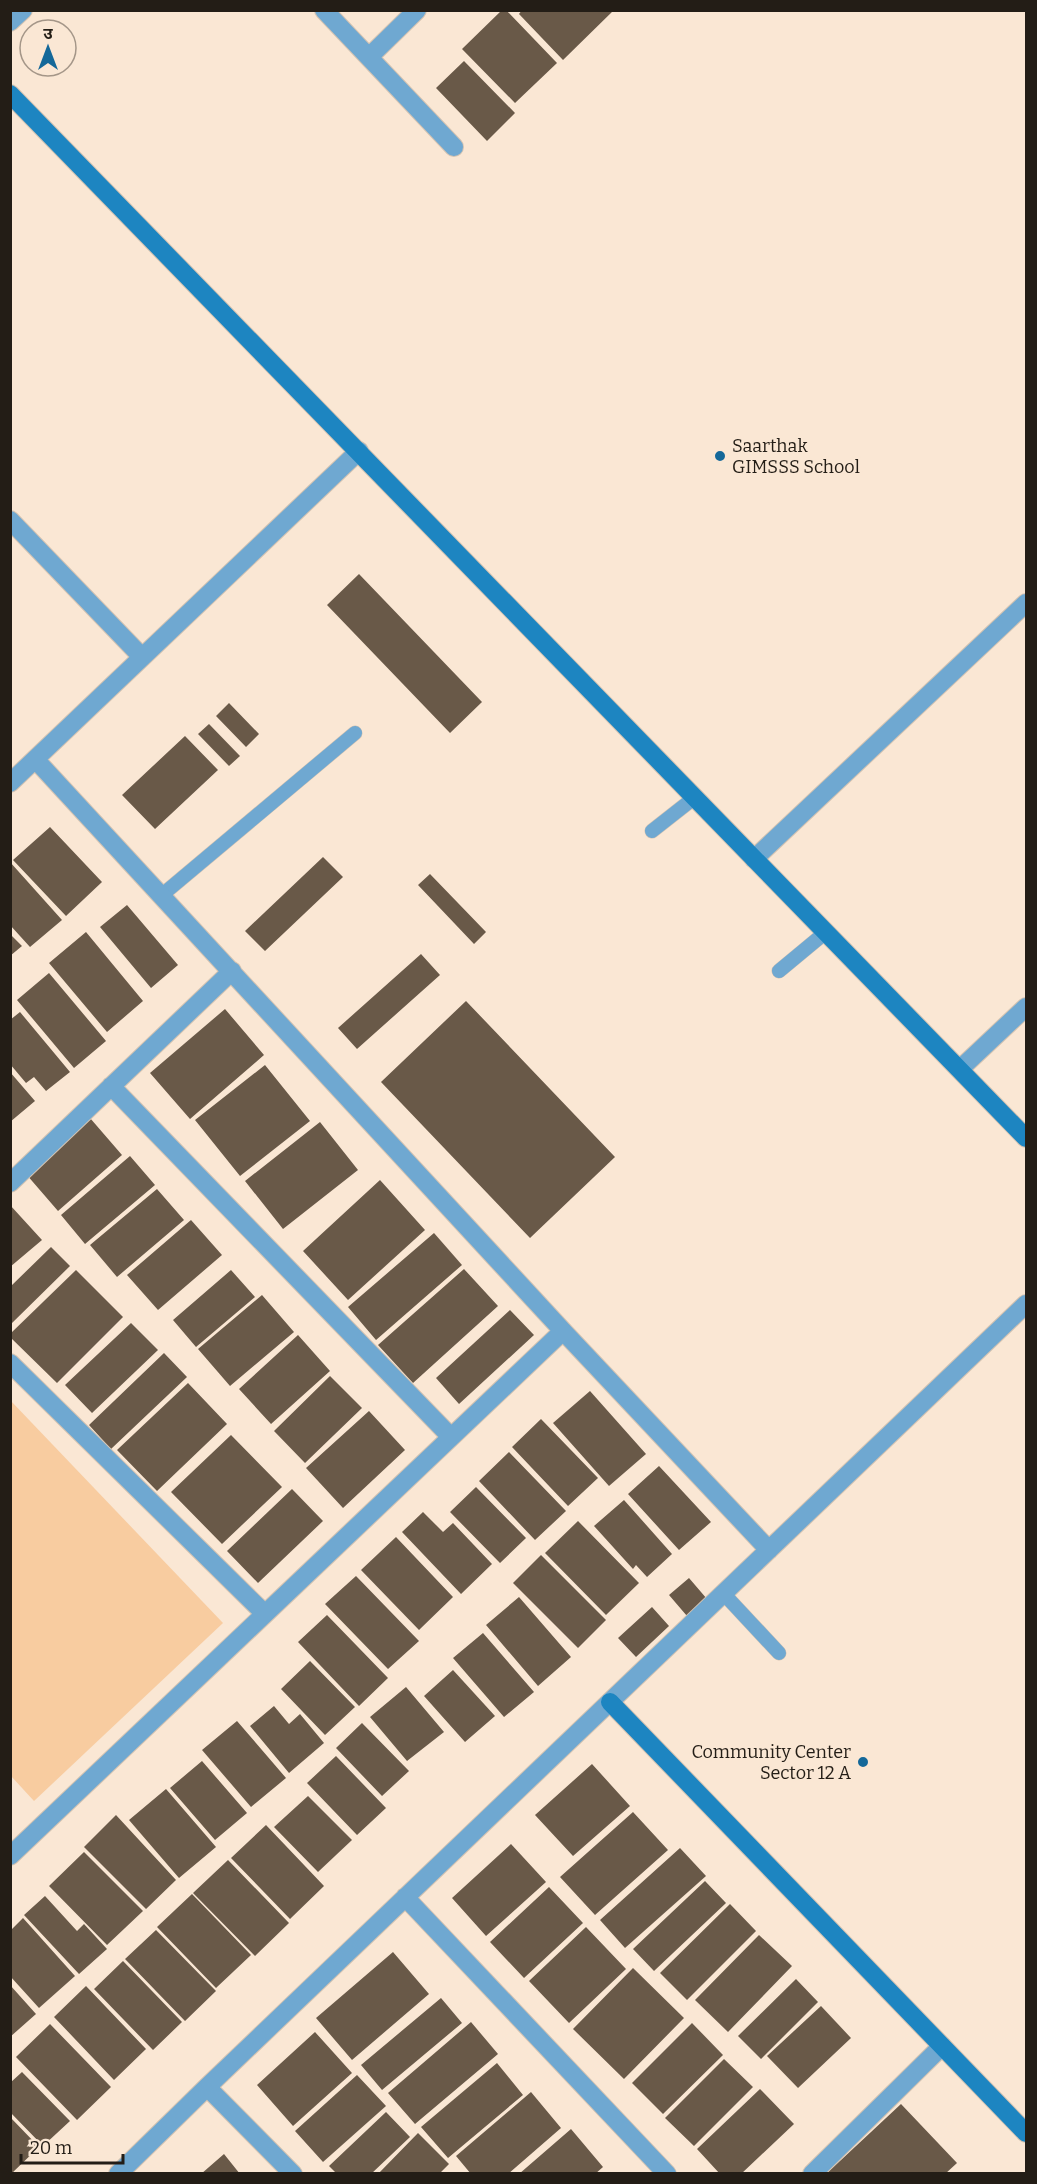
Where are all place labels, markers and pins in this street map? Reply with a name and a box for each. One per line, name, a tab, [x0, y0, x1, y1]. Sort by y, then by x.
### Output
place label: Saarthak GIMSSS School	[732, 435, 860, 478]
marker: Saarthak GIMSSS School	[713, 449, 727, 463]
place label: Community Center Sector 12 A	[691, 1741, 851, 1784]
marker: Community Center Sector 12 A	[856, 1755, 870, 1769]

